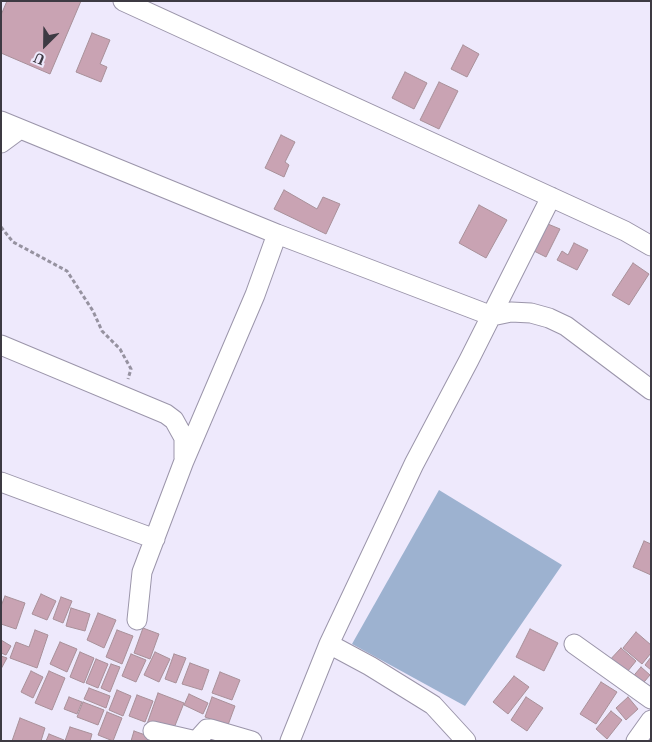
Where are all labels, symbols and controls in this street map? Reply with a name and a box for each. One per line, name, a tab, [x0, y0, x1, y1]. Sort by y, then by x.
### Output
north arrow	[20, 20, 70, 70]
text: U	[30, 48, 47, 70]

